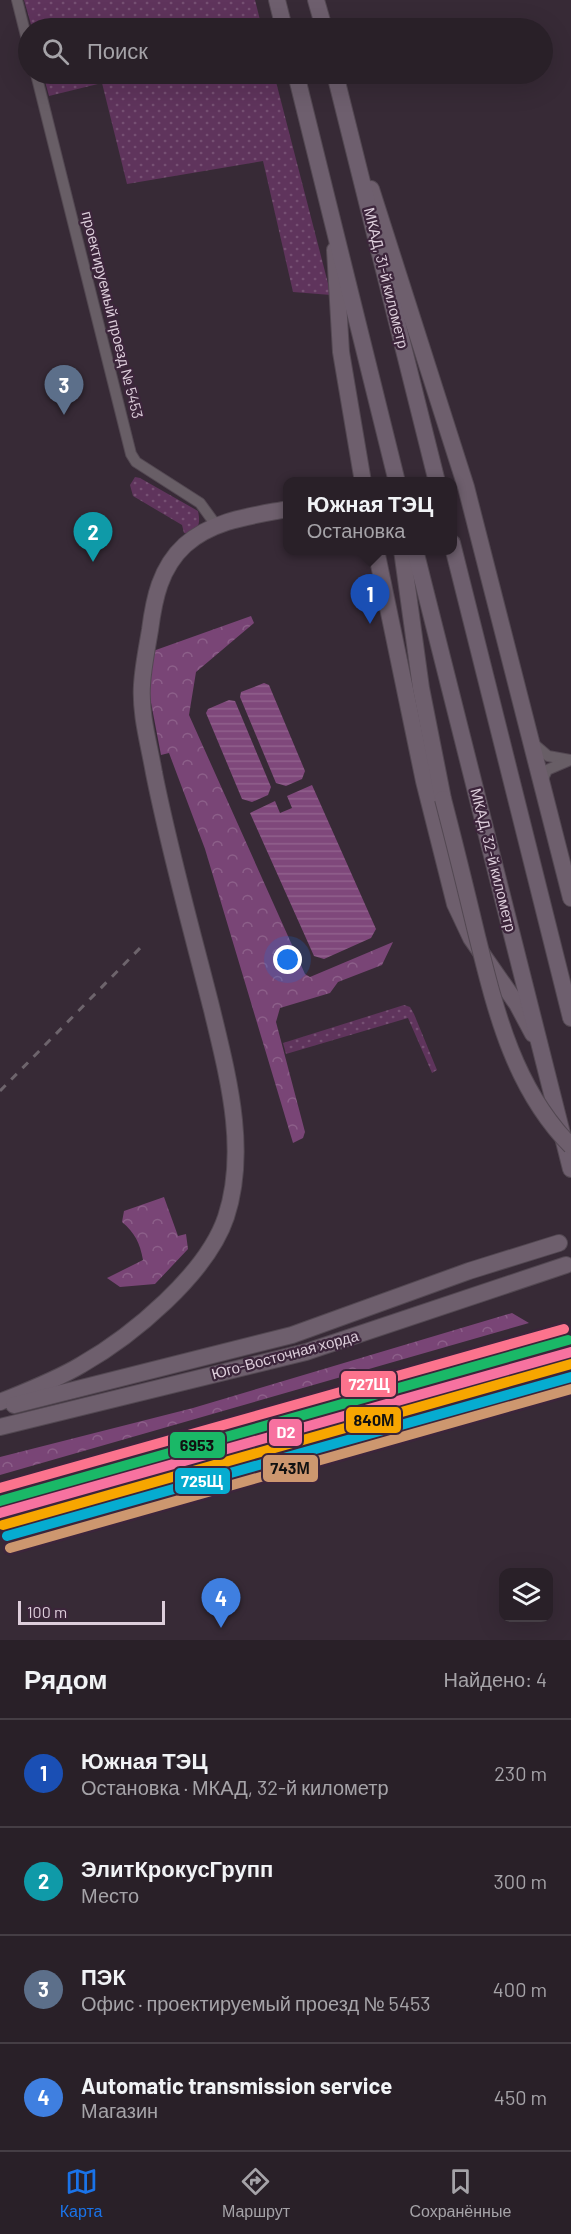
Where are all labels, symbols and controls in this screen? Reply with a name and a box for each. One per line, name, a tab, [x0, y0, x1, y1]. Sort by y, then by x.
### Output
search box	[18, 18, 553, 84]
icon: search	[39, 35, 72, 68]
text: Поиск	[87, 37, 148, 63]
street label: МКАД, 31-й километр	[361, 205, 413, 350]
street label: проектируемый проезд № 5453	[78, 209, 147, 420]
pin: 3	[44, 366, 84, 415]
popup	[283, 477, 457, 555]
text: Южная ТЭЦ	[307, 490, 433, 516]
pin: 2	[74, 512, 112, 562]
text: Остановка	[307, 518, 405, 542]
pin: 1	[350, 574, 389, 624]
street label: МКАД, 32-й километр	[467, 786, 521, 933]
your location	[273, 945, 302, 974]
street label: Юго-Восточная хорда	[209, 1326, 361, 1382]
line badge: 727Щ	[340, 1370, 397, 1398]
text: 727Щ	[348, 1374, 390, 1393]
line badge: 840М	[345, 1406, 402, 1434]
text: 840М	[354, 1410, 394, 1429]
line badge: D2	[268, 1418, 303, 1447]
text: D2	[277, 1422, 295, 1441]
line badge: 6953	[169, 1431, 226, 1459]
text: 6953	[180, 1435, 214, 1454]
line badge: 743М	[262, 1454, 319, 1483]
text: 743М	[270, 1458, 310, 1477]
line badge: 725Щ	[174, 1467, 231, 1495]
text: 725Щ	[181, 1471, 224, 1490]
map controls	[499, 1568, 553, 1622]
button: layers	[499, 1568, 553, 1622]
pin: 4	[202, 1578, 240, 1628]
scale bar	[18, 1598, 165, 1626]
text: 100 m	[27, 1602, 67, 1621]
text: Рядом	[24, 1663, 107, 1694]
text: Найдено: 4	[444, 1667, 547, 1691]
text: Южная ТЭЦ	[81, 1747, 207, 1773]
text: 1	[40, 1761, 47, 1785]
text: 230 m	[494, 1761, 547, 1785]
text: Остановка · МКАД, 32-й километр	[81, 1775, 389, 1799]
text: ЭлитКрокусГрупп	[81, 1855, 273, 1881]
text: 2	[38, 1869, 49, 1893]
text: 300 m	[494, 1869, 547, 1893]
text: Место	[81, 1883, 139, 1907]
text: ПЭК	[81, 1963, 126, 1989]
text: 3	[38, 1977, 49, 2001]
text: 400 m	[493, 1977, 547, 2001]
text: Офис · проектируемый проезд № 5453	[81, 1991, 430, 2015]
text: Automatic transmission service	[81, 2072, 392, 2098]
text: 4	[37, 2085, 50, 2109]
text: 450 m	[494, 2085, 547, 2109]
text: Магазин	[81, 2098, 158, 2122]
tab: Карта	[60, 2165, 103, 2221]
tab: Маршрут	[222, 2165, 290, 2221]
tab: Сохранённые	[409, 2165, 511, 2221]

